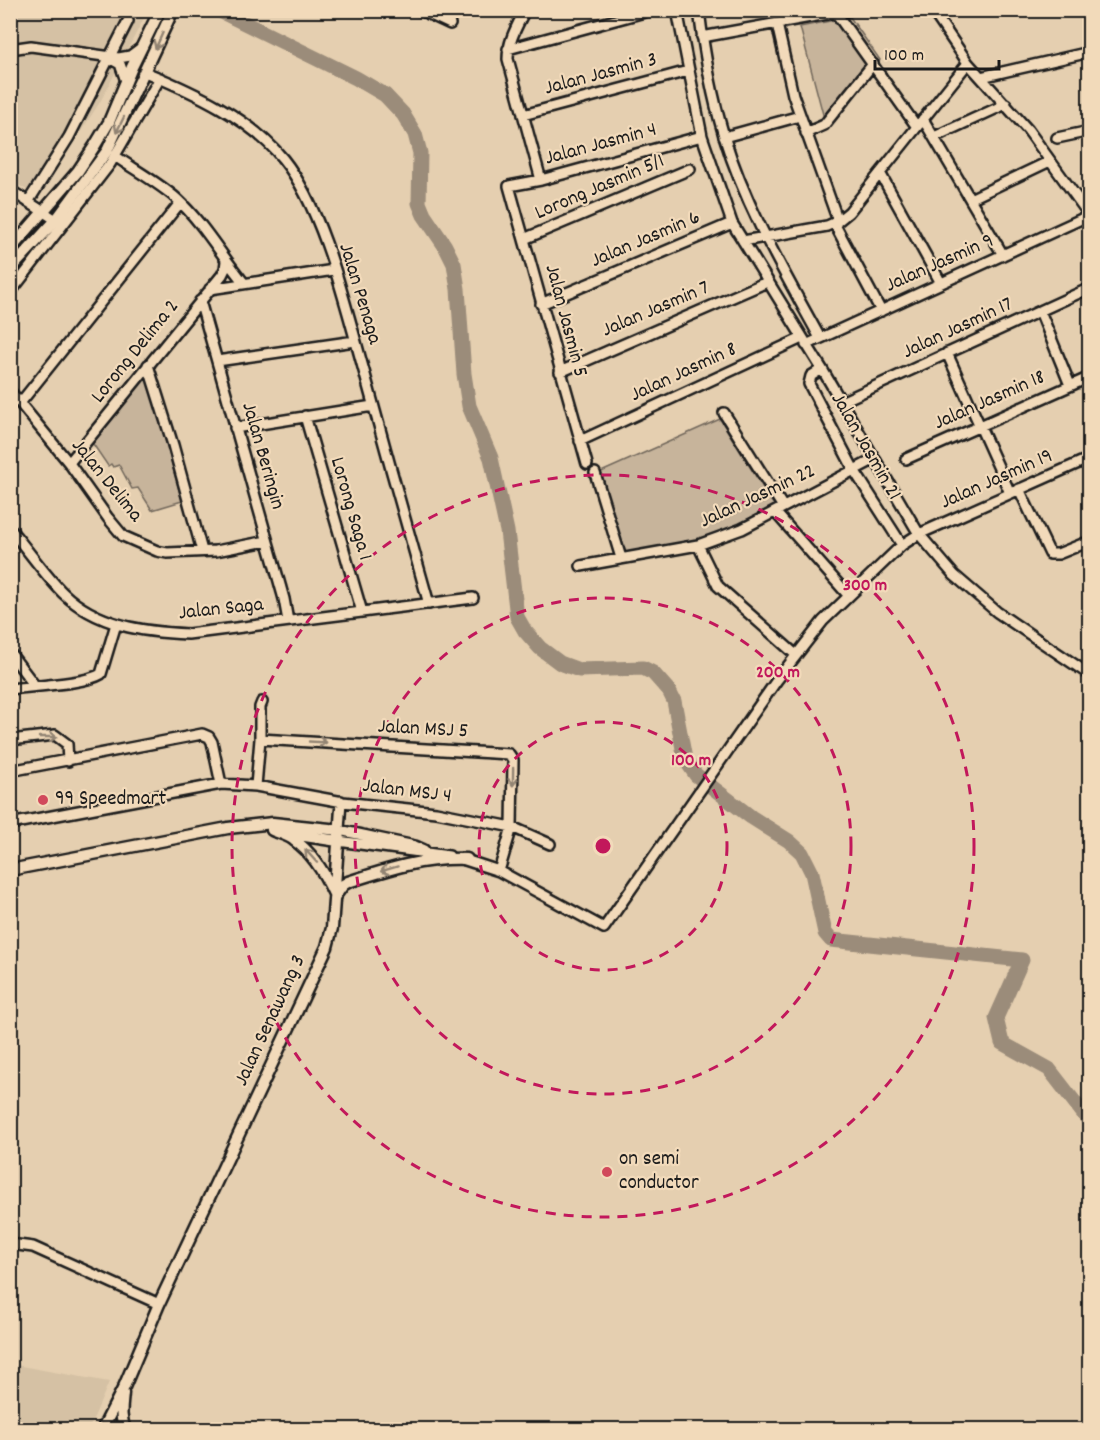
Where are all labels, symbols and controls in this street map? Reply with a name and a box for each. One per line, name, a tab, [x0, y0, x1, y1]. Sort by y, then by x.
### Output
one-way arrow	[153, 32, 165, 50]
scale bar	[875, 33, 1000, 71]
text: 100 m	[884, 44, 924, 69]
street label: Jalan Jasmin 3	[541, 46, 661, 104]
one-way arrow	[114, 116, 126, 133]
street label: Jalan Jasmin 4	[542, 116, 660, 174]
street label: Lorong Jasmin 5/1	[531, 147, 669, 229]
street label: Jalan Jasmin 6	[587, 203, 705, 277]
street label: Jalan Jasmin 9	[881, 227, 999, 301]
street label: Jalan Penaga	[329, 240, 389, 349]
street label: Jalan Jasmin 5	[536, 261, 594, 381]
street label: Jalan Jasmin 7	[598, 274, 714, 346]
street label: Jalan Jasmin 17	[898, 290, 1018, 368]
street label: Lorong Delima 2	[85, 294, 187, 410]
street label: Jalan Jasmin 8	[626, 335, 742, 411]
street label: Jalan Jasmin 18	[930, 363, 1050, 439]
street label: Jalan Jasmin 21	[822, 388, 908, 506]
street label: Jalan Beringin	[232, 399, 292, 513]
street label: Jalan Delima	[63, 433, 150, 530]
street label: Jalan Jasmin 19	[936, 442, 1058, 518]
street label: Lorong Saga 1	[321, 454, 379, 564]
street label: Jalan Jasmin 22	[695, 457, 821, 537]
text: 300 m	[843, 574, 887, 599]
street label: Jalan Saga	[177, 591, 266, 629]
text: 200 m	[756, 661, 800, 686]
street label: Jalan MSJ 5	[377, 713, 469, 747]
one-way arrow	[38, 731, 58, 743]
one-way arrow	[308, 737, 328, 748]
text: 100 m	[671, 749, 711, 774]
one-way arrow	[507, 767, 519, 787]
street label: Jalan MSJ 4	[361, 772, 453, 812]
place label: 99 Speedmart	[55, 785, 166, 815]
marker: 99 Speedmart	[36, 793, 50, 807]
centre of rings	[593, 836, 613, 856]
one-way arrow	[304, 848, 317, 864]
one-way arrow	[380, 865, 399, 876]
street label: Jalan Senawang 3	[228, 951, 314, 1091]
place label: on semi conductor	[619, 1145, 699, 1199]
marker: on semi conductor	[600, 1165, 614, 1179]

